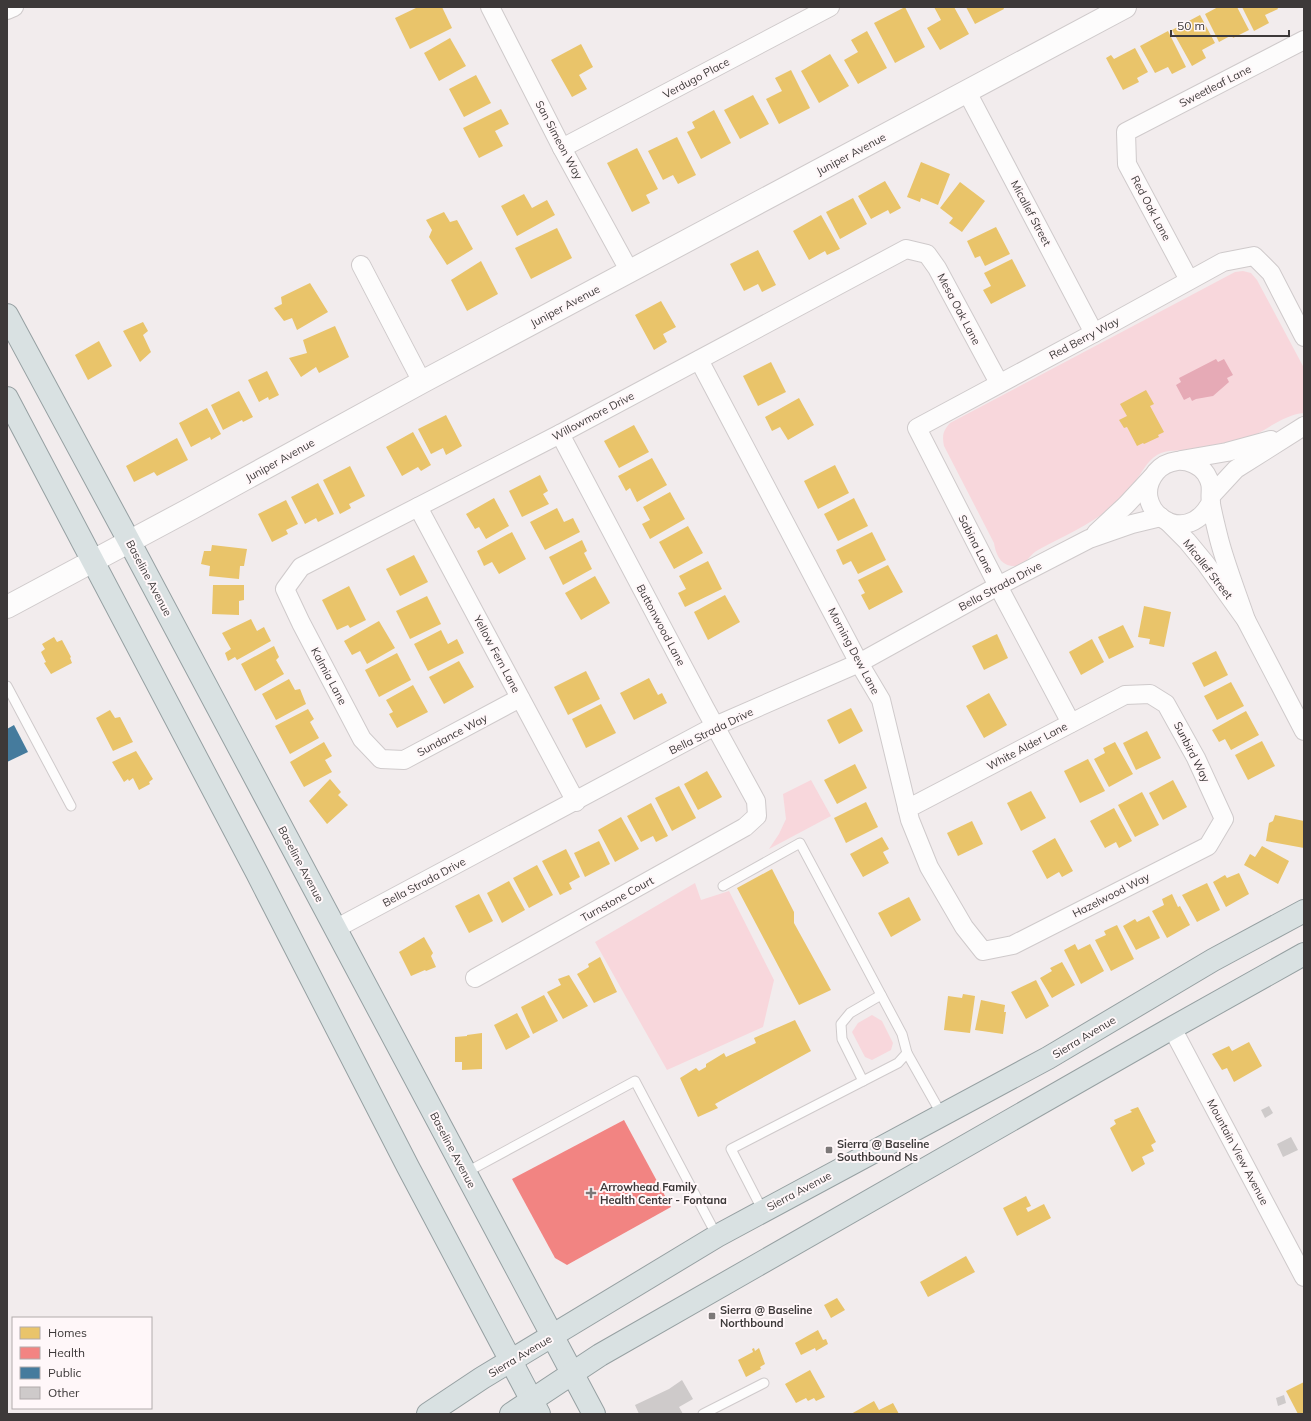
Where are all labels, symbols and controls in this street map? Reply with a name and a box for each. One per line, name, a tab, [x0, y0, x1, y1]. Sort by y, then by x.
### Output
scale bar	[1171, 12, 1289, 38]
text: 50 m	[1177, 18, 1205, 33]
street label: Verdugo Place	[660, 55, 732, 101]
street label: Sweetleaf Lane	[1177, 62, 1253, 110]
street label: San Simeon Way	[532, 98, 586, 182]
street label: Juniper Avenue	[814, 130, 888, 178]
street label: Red Oak Lane	[1128, 173, 1174, 243]
street label: Micallef Street	[1008, 178, 1054, 248]
street label: Mesa Oak Lane	[934, 271, 984, 347]
street label: Juniper Avenue	[528, 282, 602, 330]
street label: Red Berry Way	[1047, 314, 1122, 362]
street label: Willowmore Drive	[549, 388, 637, 444]
street label: Juniper Avenue	[243, 435, 317, 485]
street label: Sabina Lane	[955, 512, 997, 576]
street label: Micallef Street	[1180, 536, 1236, 602]
street label: Baseline Avenue	[123, 537, 175, 619]
street label: Bella Strada Drive	[956, 558, 1044, 614]
street label: Buttonwood Lane	[634, 582, 688, 668]
street label: Morning Dew Lane	[825, 605, 883, 697]
street label: Yellow Fern Lane	[470, 612, 523, 695]
street label: Kalmia Lane	[308, 645, 350, 707]
street label: Bella Strada Drive	[667, 705, 755, 757]
street label: Sundance Way	[415, 711, 490, 759]
street label: White Alder Lane	[984, 719, 1070, 773]
street label: Sunbird Way	[1171, 719, 1213, 785]
street label: Baseline Avenue	[275, 823, 327, 905]
street label: Bella Strada Drive	[380, 854, 468, 910]
street label: Hazelwood Way	[1070, 869, 1152, 920]
street label: Turnstone Court	[578, 873, 656, 925]
street label: Sierra Avenue	[1050, 1013, 1118, 1061]
street label: Mountain View Avenue	[1204, 1097, 1272, 1207]
street label: Baseline Avenue	[427, 1109, 479, 1191]
place label: Sierra @ Baseline Southbound Ns	[837, 1137, 929, 1164]
marker: Sierra @ Baseline Southbound Ns	[824, 1145, 834, 1155]
street label: Sierra Avenue	[764, 1168, 834, 1214]
place label: Arrowhead Family Health Center - Fontana	[600, 1180, 727, 1207]
marker: Arrowhead Family Health Center - Fontana	[585, 1187, 597, 1199]
place label: Sierra @ Baseline Northbound	[720, 1303, 812, 1330]
marker: Sierra @ Baseline Northbound	[707, 1311, 717, 1321]
legend	[12, 1317, 152, 1409]
text: Homes	[48, 1325, 87, 1340]
street label: Sierra Avenue	[486, 1332, 554, 1380]
text: Health	[48, 1345, 85, 1360]
text: Public	[48, 1365, 82, 1380]
text: Other	[48, 1385, 80, 1400]

